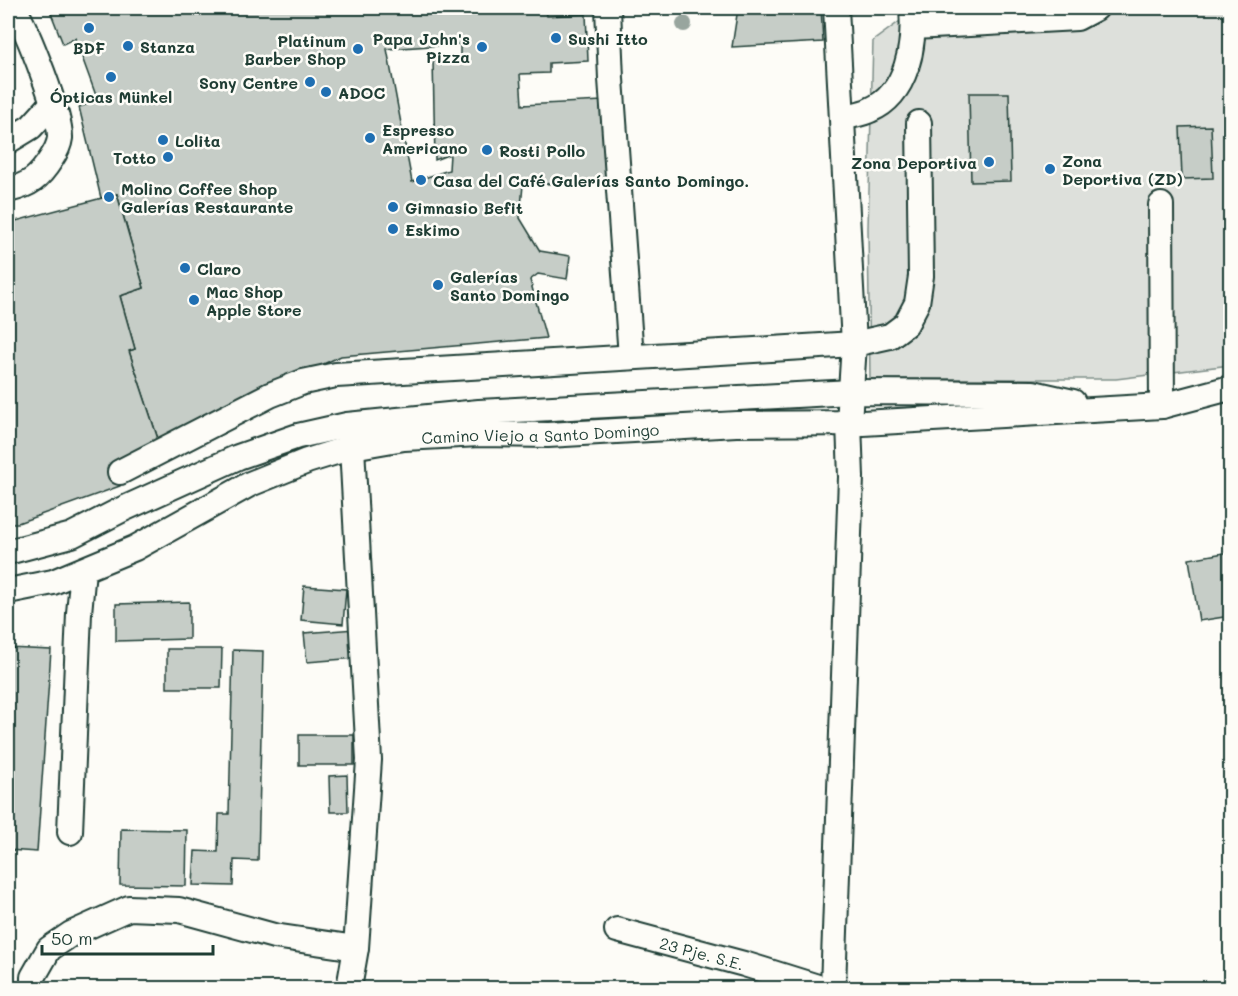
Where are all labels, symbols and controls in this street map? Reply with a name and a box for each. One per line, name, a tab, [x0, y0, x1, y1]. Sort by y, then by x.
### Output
marker: BDF	[82, 21, 96, 35]
place label: Papa John's Pizza	[373, 28, 470, 67]
place label: Sushi Itto	[568, 28, 648, 49]
place label: Platinum Barber Shop	[244, 30, 346, 69]
marker: Sushi Itto	[549, 31, 563, 45]
place label: Stanza	[140, 36, 195, 57]
place label: BDF	[73, 37, 105, 58]
marker: Stanza	[121, 39, 135, 53]
marker: Papa John's Pizza	[475, 40, 489, 54]
marker: Platinum Barber Shop	[351, 42, 365, 56]
marker: Ópticas Münkel	[104, 70, 118, 84]
place label: Sony Centre	[199, 72, 298, 93]
marker: Sony Centre	[303, 75, 317, 89]
place label: ADOC	[338, 82, 386, 103]
marker: ADOC	[319, 85, 333, 99]
place label: Ópticas Münkel	[50, 86, 172, 107]
place label: Espresso Americano	[382, 119, 468, 158]
place label: Lolita	[175, 130, 221, 151]
marker: Espresso Americano	[363, 131, 377, 145]
marker: Lolita	[156, 133, 170, 147]
place label: Rosti Pollo	[499, 140, 585, 161]
marker: Rosti Pollo	[480, 143, 494, 157]
place label: Totto	[113, 147, 156, 168]
marker: Totto	[161, 150, 175, 164]
place label: Zona Deportiva (ZD)	[1062, 150, 1183, 189]
place label: Zona Deportiva	[851, 152, 977, 173]
marker: Zona Deportiva	[982, 155, 996, 169]
marker: Zona Deportiva (ZD)	[1043, 162, 1057, 176]
place label: Casa del Café Galerías Santo Domingo.	[433, 170, 749, 191]
marker: Casa del Café Galerías Santo Domingo.	[414, 173, 428, 187]
place label: Molino Coffee Shop Galerías Restaurante	[121, 178, 293, 217]
marker: Molino Coffee Shop Galerías Restaurante	[102, 190, 116, 204]
place label: Gimnasio Befit	[405, 197, 523, 218]
marker: Gimnasio Befit	[386, 200, 400, 214]
place label: Eskimo	[405, 219, 460, 240]
marker: Eskimo	[386, 222, 400, 236]
place label: Claro	[197, 258, 241, 279]
marker: Claro	[178, 261, 192, 275]
place label: Galerías Santo Domingo	[450, 266, 570, 305]
marker: Galerías Santo Domingo	[431, 278, 445, 292]
place label: Mac Shop Apple Store	[206, 281, 302, 320]
marker: Mac Shop Apple Store	[187, 293, 201, 307]
street label: Camino Viejo a Santo Domingo	[421, 418, 660, 448]
scale bar	[42, 918, 213, 956]
text: 50 m	[51, 926, 93, 950]
street label: 23 Pje. S.E.	[658, 931, 746, 974]

